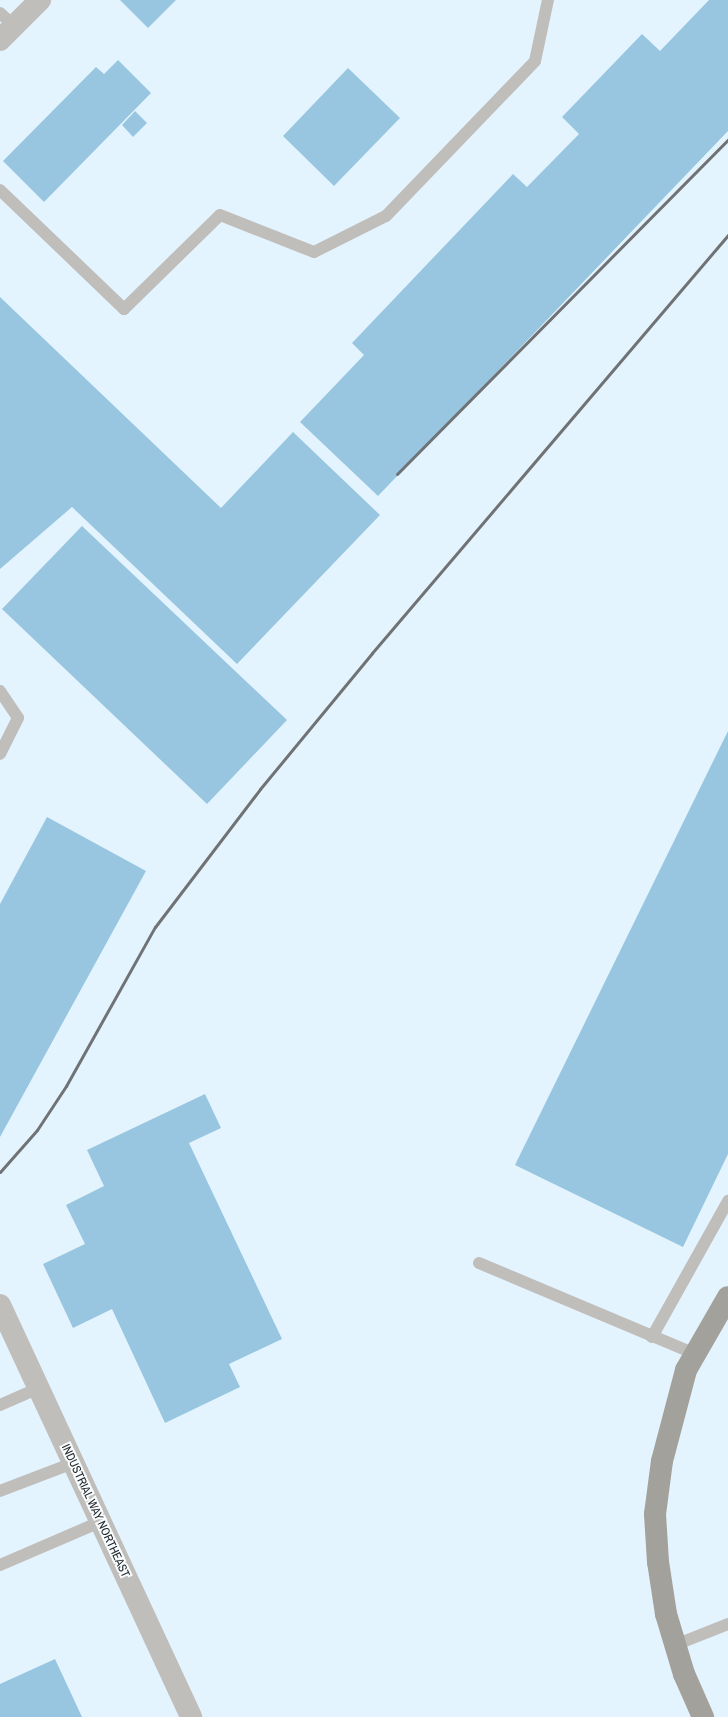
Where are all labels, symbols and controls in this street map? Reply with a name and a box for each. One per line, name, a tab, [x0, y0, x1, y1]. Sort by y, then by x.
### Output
street label: INDUSTRIAL WAY NORTHEAST	[58, 1442, 132, 1580]

